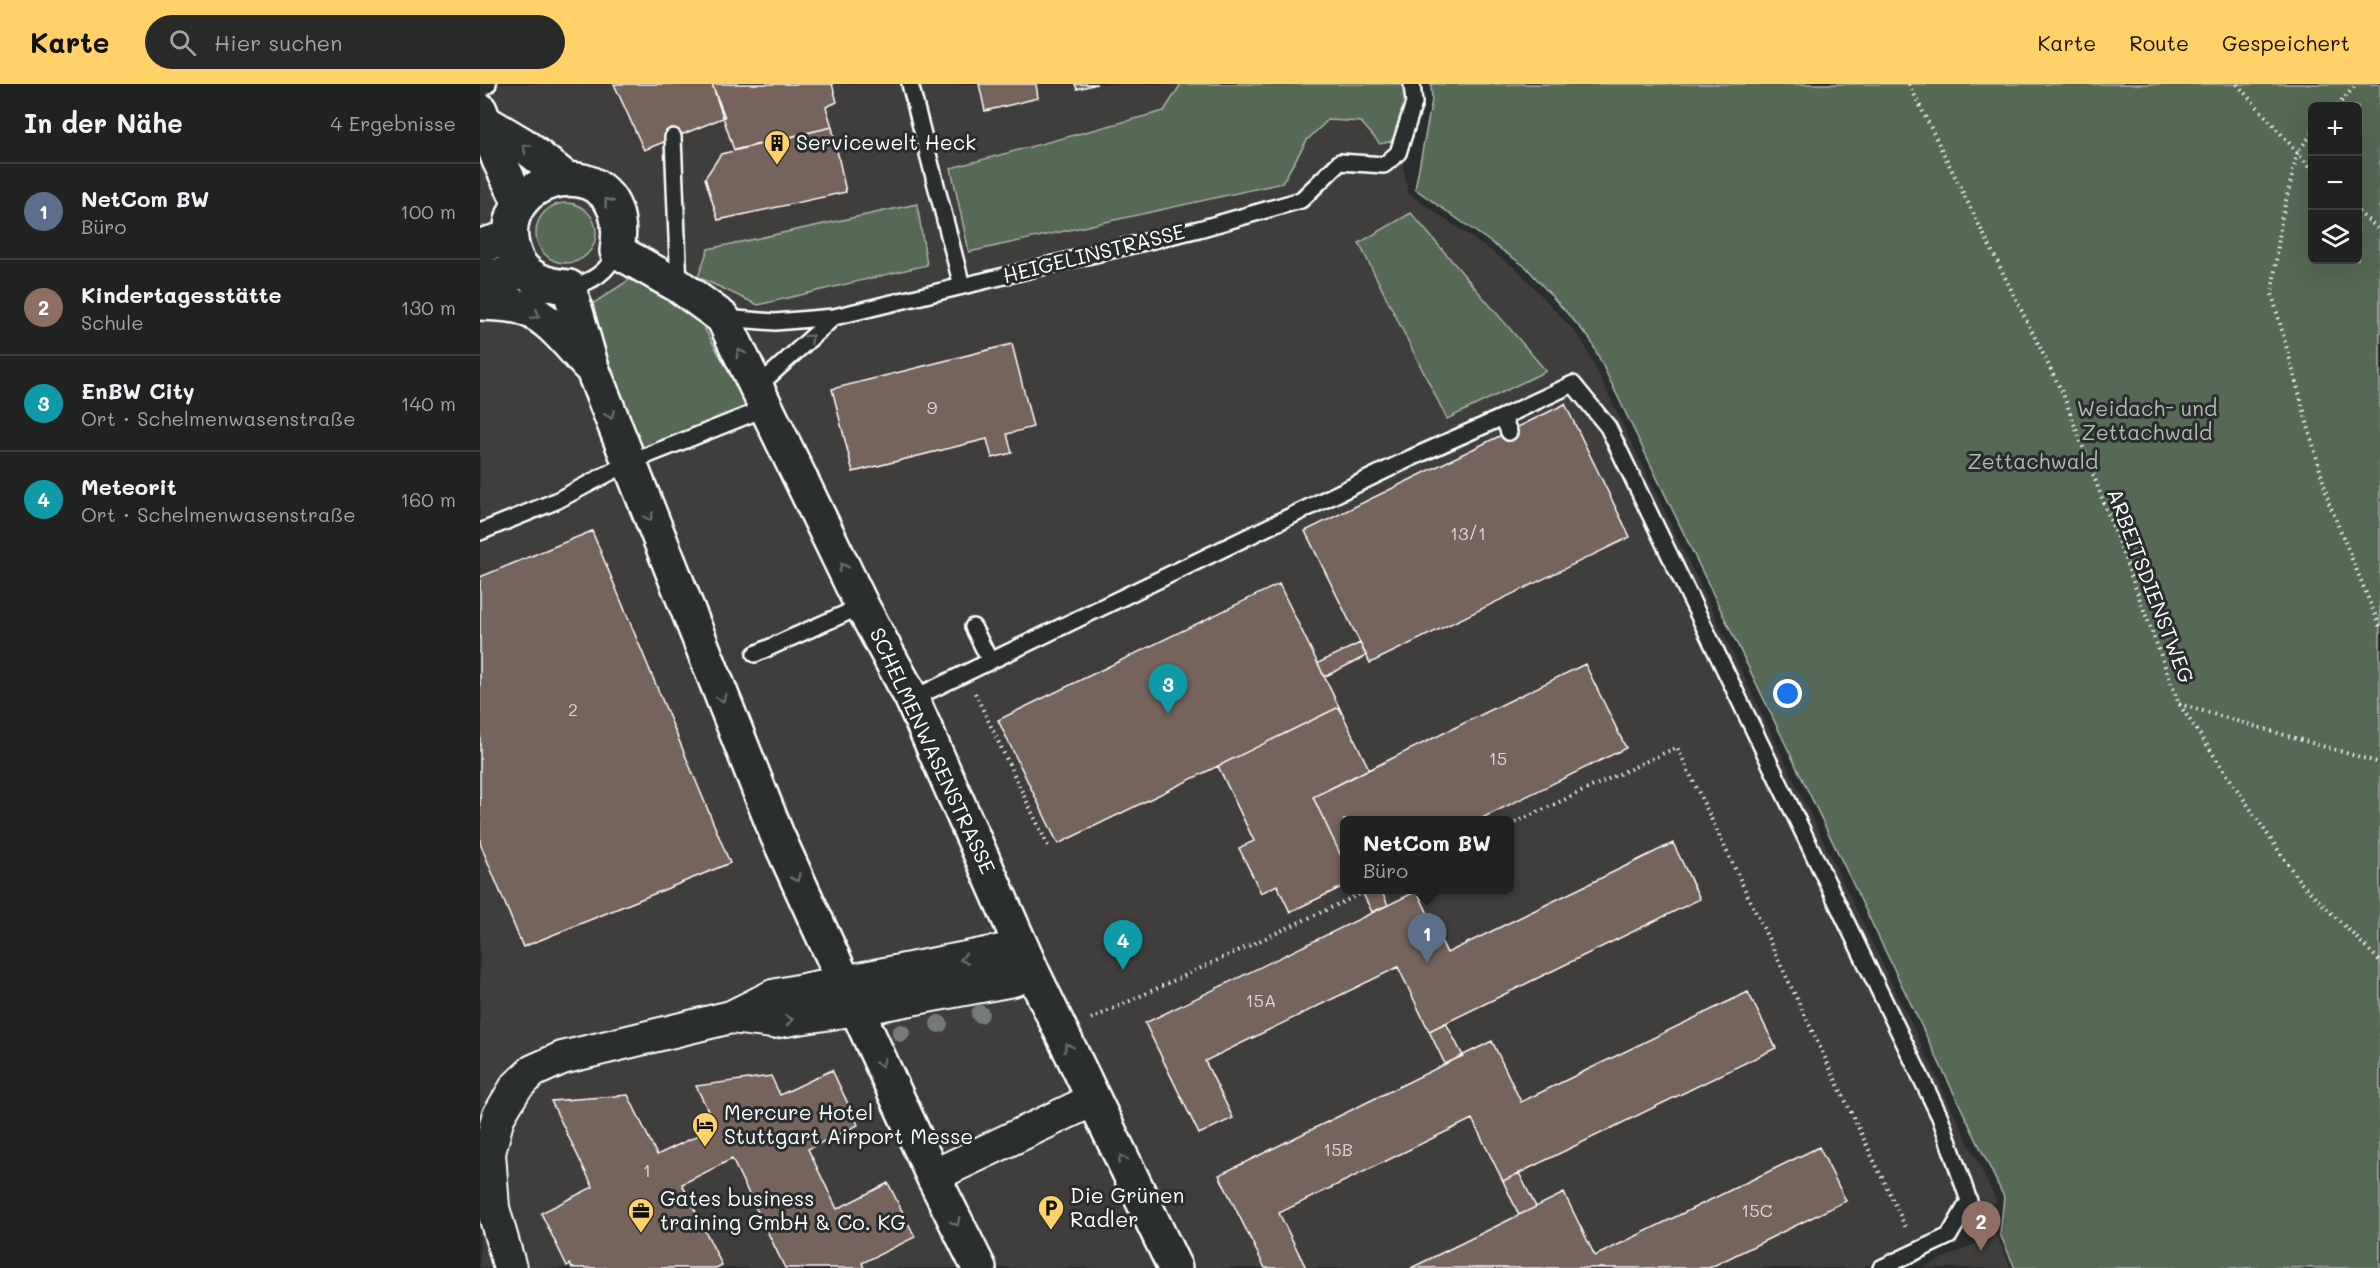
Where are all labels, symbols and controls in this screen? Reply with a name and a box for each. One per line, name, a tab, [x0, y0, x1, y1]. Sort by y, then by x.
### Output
search box	[145, 15, 565, 69]
text: Karte	[30, 24, 109, 60]
icon: search	[166, 26, 199, 59]
text: Hier suchen	[214, 28, 342, 57]
text: Karte	[2038, 29, 2096, 56]
text: Route	[2129, 29, 2189, 56]
text: Gespeichert	[2222, 29, 2350, 56]
map controls	[2308, 102, 2362, 264]
button: +	[2308, 102, 2362, 156]
text: In der Nähe	[24, 106, 183, 140]
text: 4 Ergebnisse	[331, 110, 456, 136]
building icon: Servicewelt Heck	[762, 128, 792, 166]
place label: Servicewelt Heck	[796, 128, 976, 155]
one-way arrow	[522, 144, 533, 155]
button: −	[2308, 156, 2362, 210]
text: NetCom BW	[81, 184, 209, 213]
text: 1	[39, 198, 48, 224]
text: 100 m	[400, 198, 456, 224]
one-way arrow	[604, 198, 615, 209]
button: layers	[2308, 210, 2362, 264]
text: Büro	[81, 213, 126, 239]
street label: HEIGELINSTRASSE	[1000, 217, 1187, 288]
text: Kindertagesstätte	[81, 280, 282, 309]
text: 2	[38, 294, 49, 320]
text: 130 m	[401, 294, 456, 320]
one-way arrow	[529, 308, 540, 319]
text: Schule	[81, 309, 144, 335]
one-way arrow	[803, 334, 814, 345]
one-way arrow	[735, 349, 747, 360]
text: EnBW City	[81, 376, 195, 405]
text: 3	[38, 390, 50, 416]
text: 140 m	[401, 390, 456, 416]
park label: Weidach- und Zettachwald	[2077, 394, 2217, 445]
house number: 9	[927, 395, 938, 419]
text: Ort · Schelmenwasenstraße	[81, 405, 356, 431]
one-way arrow	[602, 410, 615, 420]
park label: Zettachwald	[1968, 447, 2098, 474]
text: Meteorit	[81, 472, 177, 501]
street label: ARBEITSDIENSTWEG	[2102, 484, 2201, 687]
text: 4	[37, 486, 50, 512]
text: 160 m	[400, 486, 456, 512]
text: Ort · Schelmenwasenstraße	[81, 501, 356, 527]
one-way arrow	[642, 511, 655, 522]
house number: 13/1	[1450, 521, 1486, 545]
one-way arrow	[839, 562, 851, 573]
street label: SCHELMENWASENSTRASSE	[864, 623, 1002, 878]
pin: 3	[1148, 664, 1188, 714]
your location	[1773, 679, 1802, 708]
one-way arrow	[715, 692, 727, 703]
house number: 2	[568, 697, 578, 721]
house number: 15	[1489, 746, 1507, 770]
popup	[1340, 816, 1514, 894]
text: NetCom BW	[1363, 828, 1491, 857]
text: Büro	[1363, 857, 1408, 883]
one-way arrow	[789, 872, 801, 883]
pin: 1	[1408, 914, 1446, 963]
pin: 4	[1104, 920, 1142, 970]
one-way arrow	[960, 952, 970, 965]
house number: 15A	[1246, 988, 1277, 1012]
one-way arrow	[784, 1014, 794, 1026]
one-way arrow	[1064, 1043, 1076, 1054]
one-way arrow	[874, 1056, 886, 1067]
place label: Mercure Hotel Stuttgart Airport Messe	[724, 1098, 973, 1149]
hotel icon: Mercure Hotel Stuttgart Airport Messe	[690, 1110, 720, 1148]
house number: 15B	[1323, 1137, 1353, 1161]
one-way arrow	[1117, 1154, 1129, 1165]
house number: 1	[643, 1158, 651, 1182]
place label: Die Grünen Radler	[1070, 1181, 1184, 1232]
place label: Gates business training GmbH & Co. KG	[660, 1184, 906, 1235]
parking icon: Die Grünen Radler	[1036, 1193, 1066, 1231]
office icon: Gates business training GmbH & Co. KG	[626, 1196, 656, 1234]
house number: 15C	[1741, 1198, 1773, 1222]
pin: 2	[1962, 1202, 2000, 1251]
one-way arrow	[949, 1215, 960, 1226]

